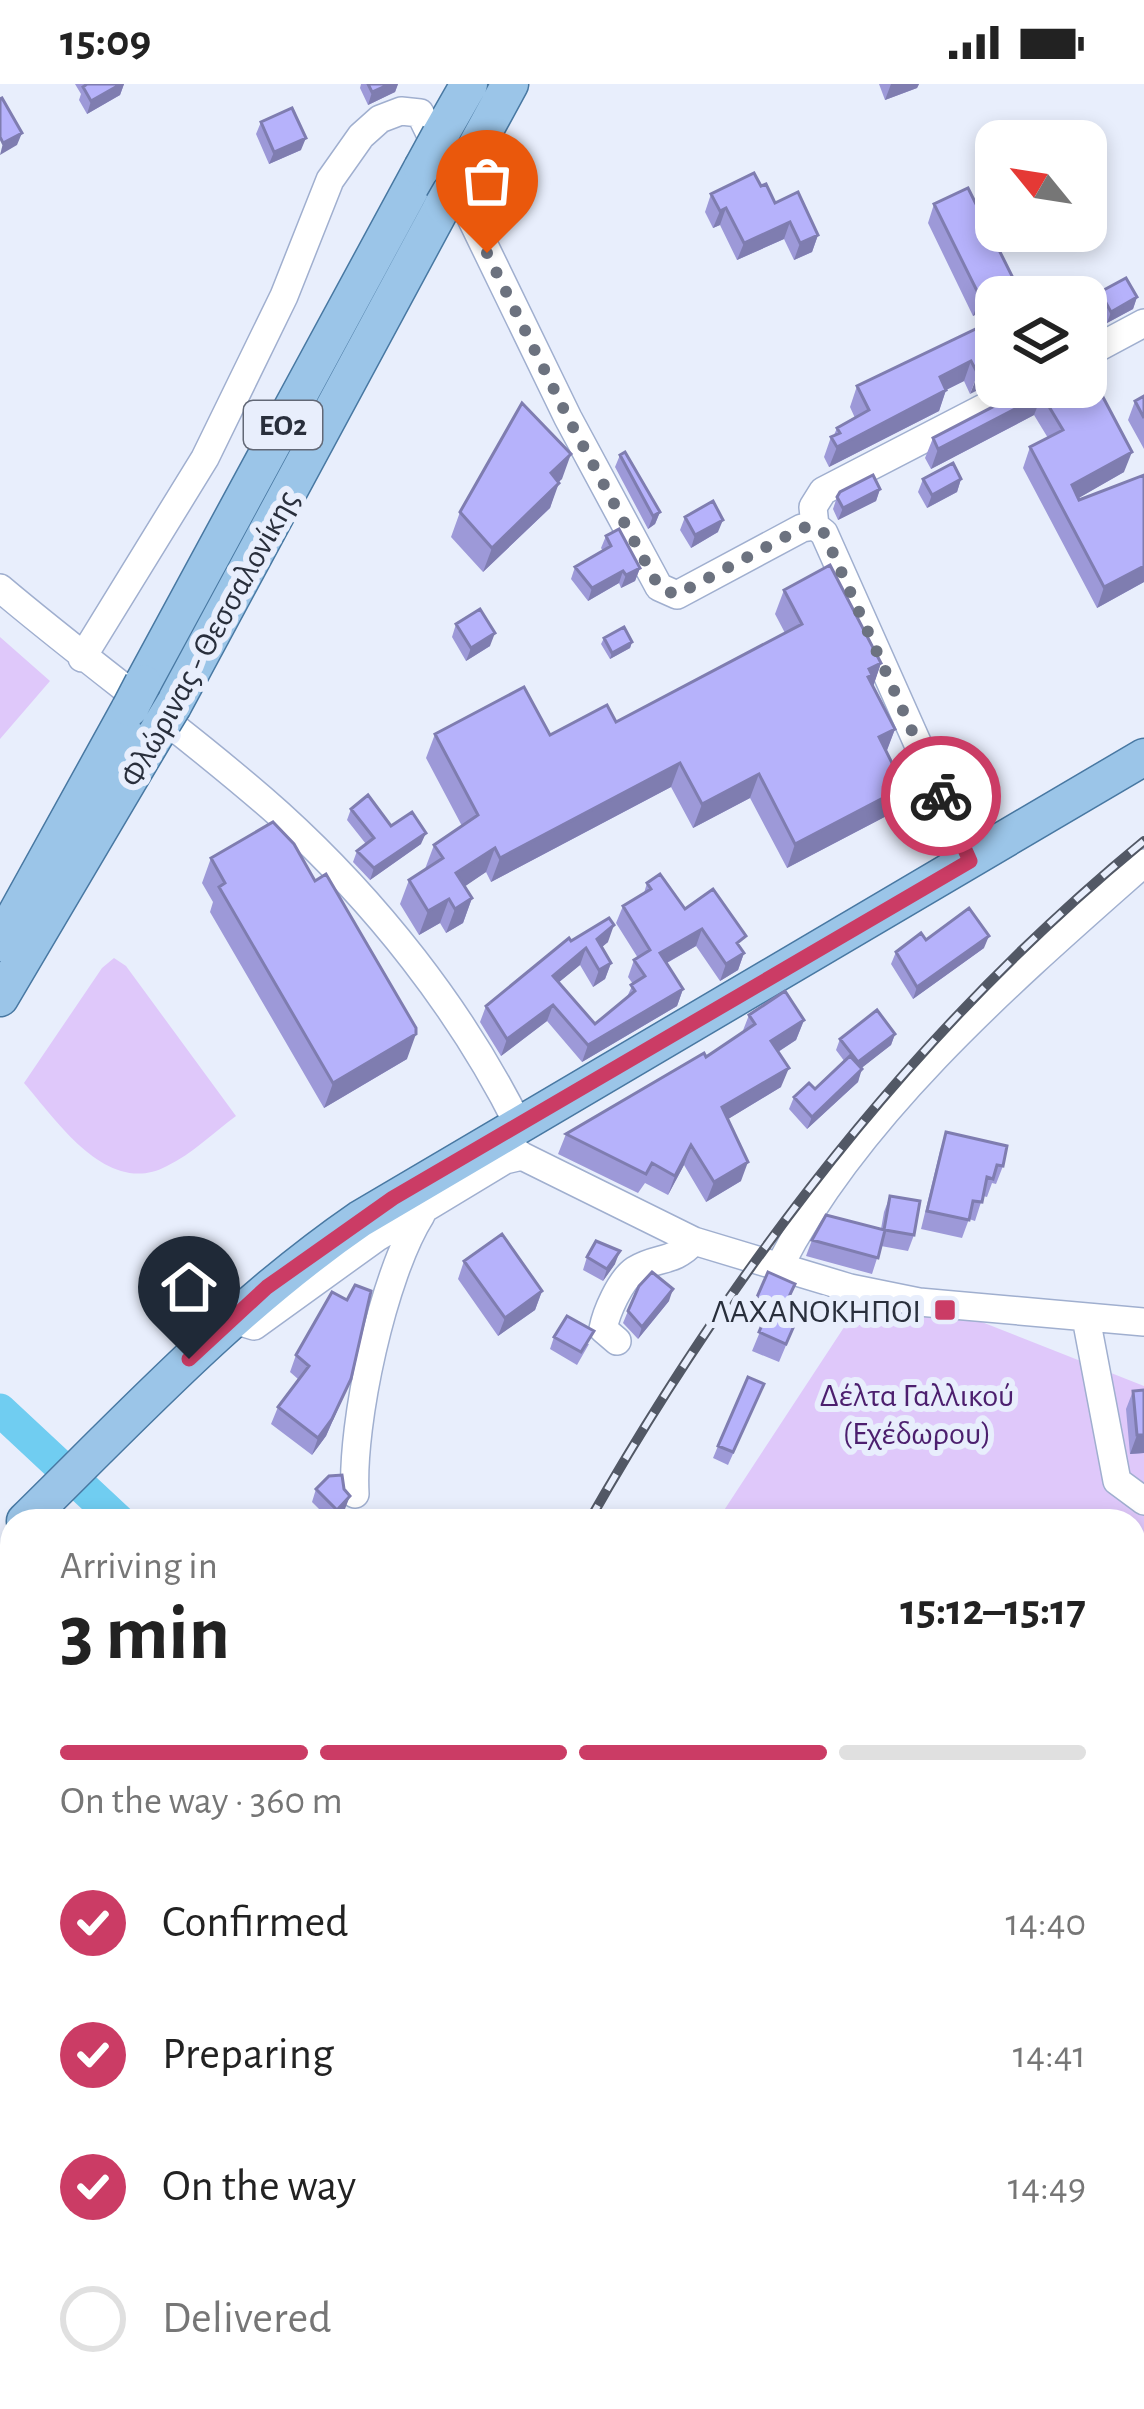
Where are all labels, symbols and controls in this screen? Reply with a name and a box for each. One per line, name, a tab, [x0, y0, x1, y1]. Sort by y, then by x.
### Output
text: 15:09	[60, 19, 151, 64]
north arrow	[975, 120, 1107, 252]
map controls	[975, 120, 1107, 408]
pin	[436, 130, 538, 253]
icon: bag	[454, 148, 520, 214]
button: layers	[975, 276, 1107, 408]
road number: ΕΟ2	[244, 401, 322, 449]
street label: Φλώρινας - Θεσσαλονίκης	[115, 485, 305, 793]
courier	[881, 736, 1001, 856]
icon: bike	[908, 763, 974, 829]
pin	[138, 1236, 240, 1359]
icon: home	[156, 1254, 222, 1320]
place label: ΛΑΧΑΝΟΚΗΠΟΙ	[711, 1296, 921, 1329]
marker: ΛΑΧΑΝΟΚΗΠΟΙ	[932, 1297, 958, 1323]
park label: Δέλτα Γαλλικού (Εχέδωρου)	[820, 1380, 1014, 1451]
text: Arriving in	[60, 1547, 218, 1586]
text: 15:12–15:17	[900, 1588, 1086, 1633]
text: 3 min	[60, 1596, 230, 1674]
text: On the way · 360 m	[60, 1782, 343, 1821]
icon: check	[60, 1890, 126, 1956]
text: Confirmed	[162, 1900, 348, 1945]
text: 14:40	[1006, 1904, 1086, 1943]
icon: check	[60, 2022, 126, 2088]
text: Preparing	[162, 2032, 334, 2077]
text: 14:41	[1013, 2036, 1086, 2075]
icon: check	[60, 2154, 126, 2220]
text: On the way	[162, 2164, 356, 2209]
text: 14:49	[1008, 2168, 1086, 2207]
text: Delivered	[162, 2296, 331, 2341]

